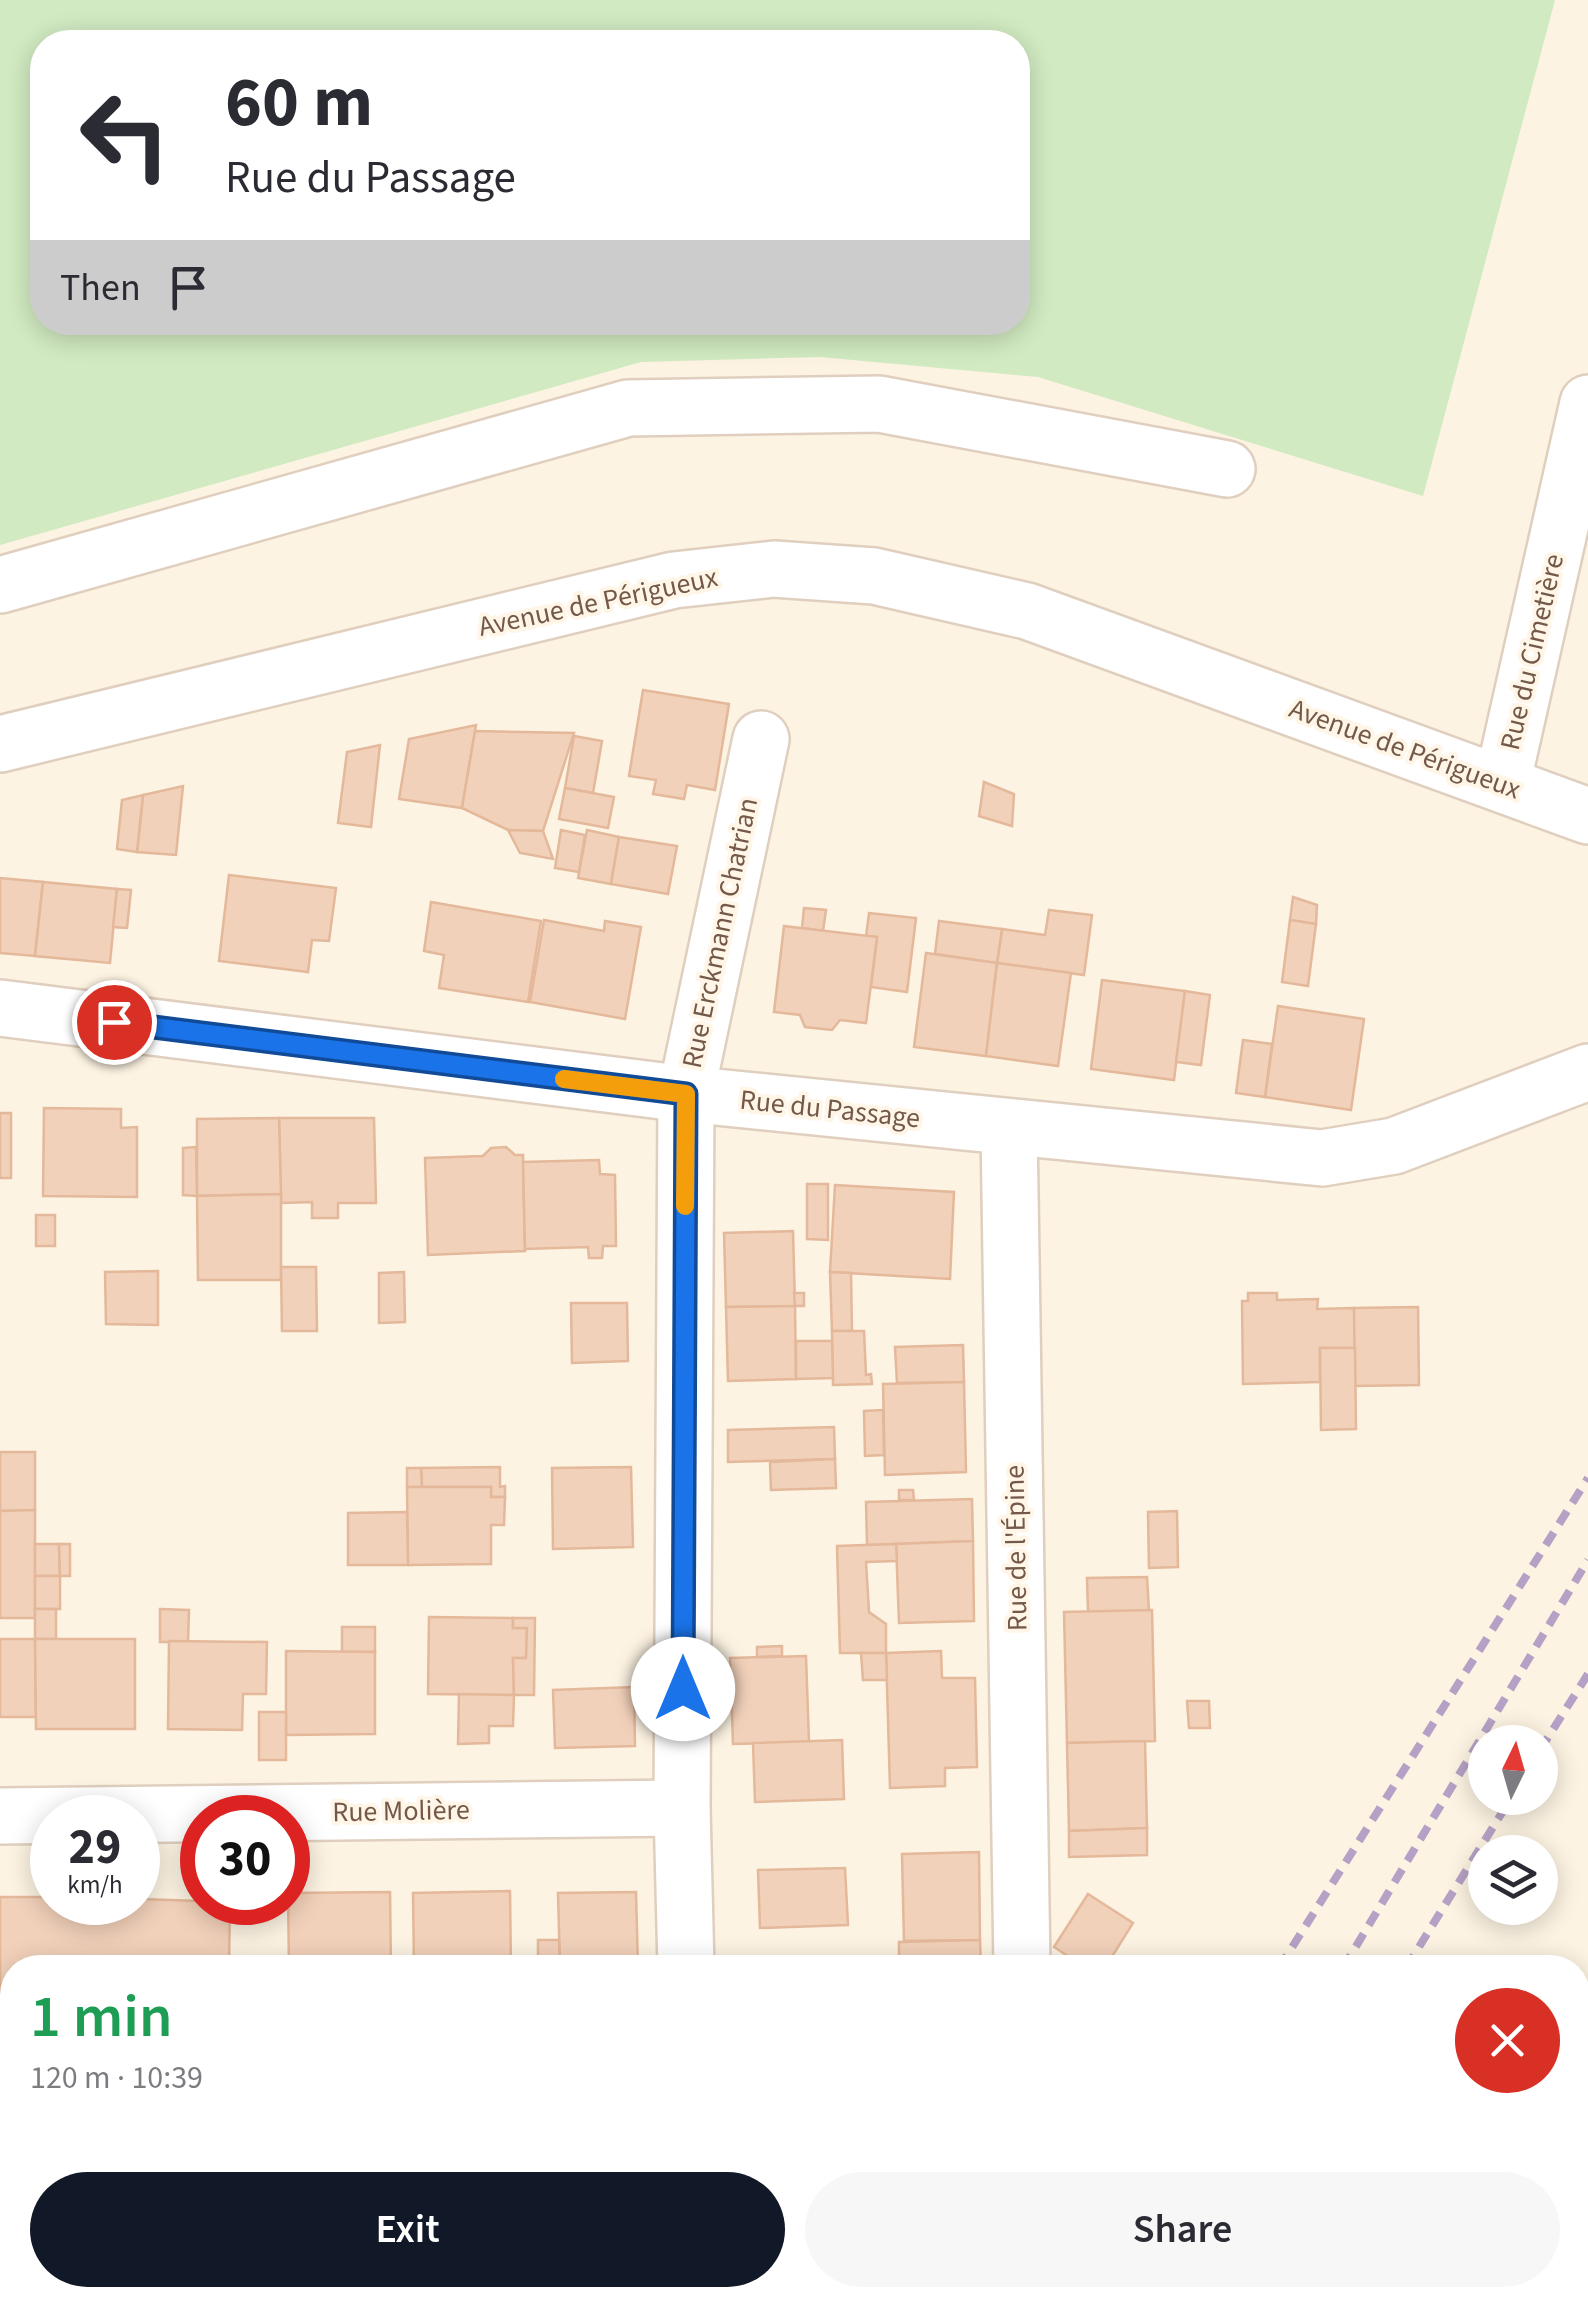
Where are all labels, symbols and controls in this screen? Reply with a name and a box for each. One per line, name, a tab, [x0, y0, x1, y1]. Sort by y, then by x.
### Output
text: 60 m	[225, 53, 373, 153]
icon: left	[60, 70, 190, 200]
text: Rue du Passage	[225, 146, 516, 210]
icon: arrive	[161, 260, 216, 315]
text: Then	[60, 261, 141, 315]
street label: Rue du Cimetière	[1490, 550, 1574, 754]
street label: Avenue de Périgueux	[475, 557, 722, 647]
street label: Avenue de Périgueux	[1284, 689, 1527, 810]
street label: Rue Erckmann Chatrian	[672, 794, 768, 1072]
pin	[72, 980, 157, 1065]
icon: arrive	[87, 995, 142, 1050]
street label: Rue du Passage	[738, 1080, 922, 1138]
street label: Rue de l'Épine	[995, 1465, 1037, 1631]
position arrow	[631, 1637, 735, 1741]
north arrow	[1468, 1725, 1558, 1815]
map controls	[1468, 1725, 1558, 1925]
street label: Rue Molière	[332, 1790, 470, 1832]
speed limit sign: 30	[180, 1795, 310, 1925]
text: 29	[69, 1812, 121, 1883]
button: layers	[1468, 1835, 1558, 1925]
text: km/h	[67, 1867, 123, 1903]
text: 1 min	[30, 1975, 173, 2060]
button: close	[1455, 1988, 1560, 2093]
text: 120 m · 10:39	[30, 2055, 203, 2101]
button: Exit	[30, 2172, 785, 2287]
button: Share	[805, 2172, 1560, 2287]

